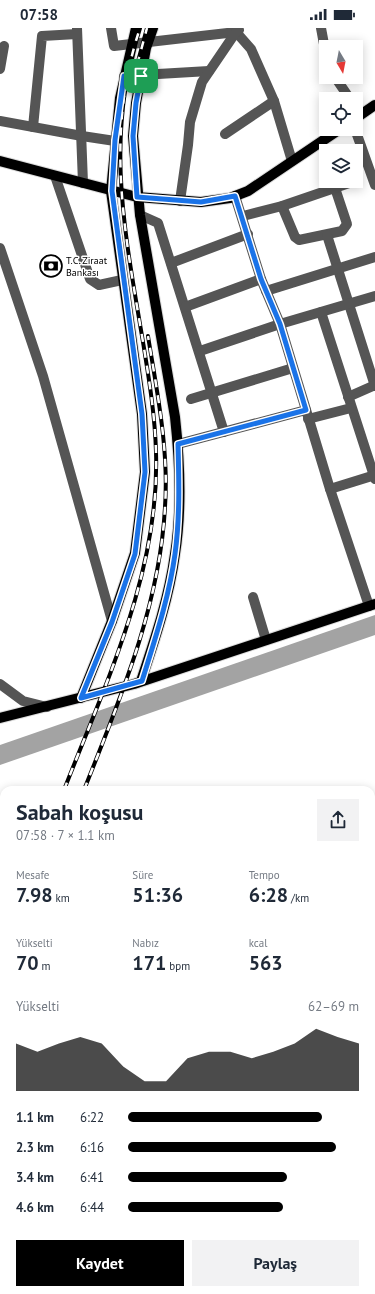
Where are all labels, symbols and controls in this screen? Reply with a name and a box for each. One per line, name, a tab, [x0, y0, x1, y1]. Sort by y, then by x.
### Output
text: 07:58	[20, 5, 58, 24]
north arrow	[319, 40, 363, 84]
map controls	[319, 40, 363, 188]
pin	[124, 59, 158, 93]
icon: arrive	[130, 65, 152, 87]
button: locate	[319, 92, 363, 136]
button: layers	[319, 144, 363, 188]
bank icon: T.C. Ziraat Bankası	[38, 253, 64, 279]
place label: T.C. Ziraat Bankası	[66, 254, 108, 279]
text: Sabah koşusu	[16, 798, 143, 826]
button: share	[317, 799, 359, 841]
text: 07:58 · 7 × 1.1 km	[16, 827, 115, 844]
text: Mesafe	[16, 868, 49, 882]
text: Süre	[132, 868, 153, 882]
text: Tempo	[249, 868, 280, 882]
text: 7.98	[16, 882, 53, 908]
text: 51:36	[132, 882, 183, 908]
text: 6:28	[249, 882, 288, 908]
text: km	[53, 891, 70, 905]
text: /km	[288, 891, 309, 905]
text: Yükselti	[16, 936, 53, 950]
text: Nabız	[132, 936, 159, 950]
text: kcal	[249, 936, 267, 950]
text: 70	[16, 950, 39, 976]
text: 171	[132, 950, 166, 976]
text: 563	[249, 950, 283, 976]
text: m	[39, 959, 51, 973]
text: bpm	[166, 959, 190, 973]
text: Yükselti	[16, 998, 59, 1015]
text: 62–69 m	[308, 998, 359, 1015]
text: 1.1 km	[16, 1109, 54, 1126]
text: 6:22	[80, 1109, 104, 1126]
text: 2.3 km	[16, 1139, 54, 1156]
text: 6:16	[80, 1139, 104, 1156]
text: 3.4 km	[16, 1169, 54, 1186]
text: 6:41	[80, 1169, 104, 1186]
text: 4.6 km	[16, 1199, 54, 1216]
text: 6:44	[80, 1199, 104, 1216]
button: Kaydet	[16, 1240, 184, 1286]
button: Paylaş	[192, 1240, 359, 1286]

